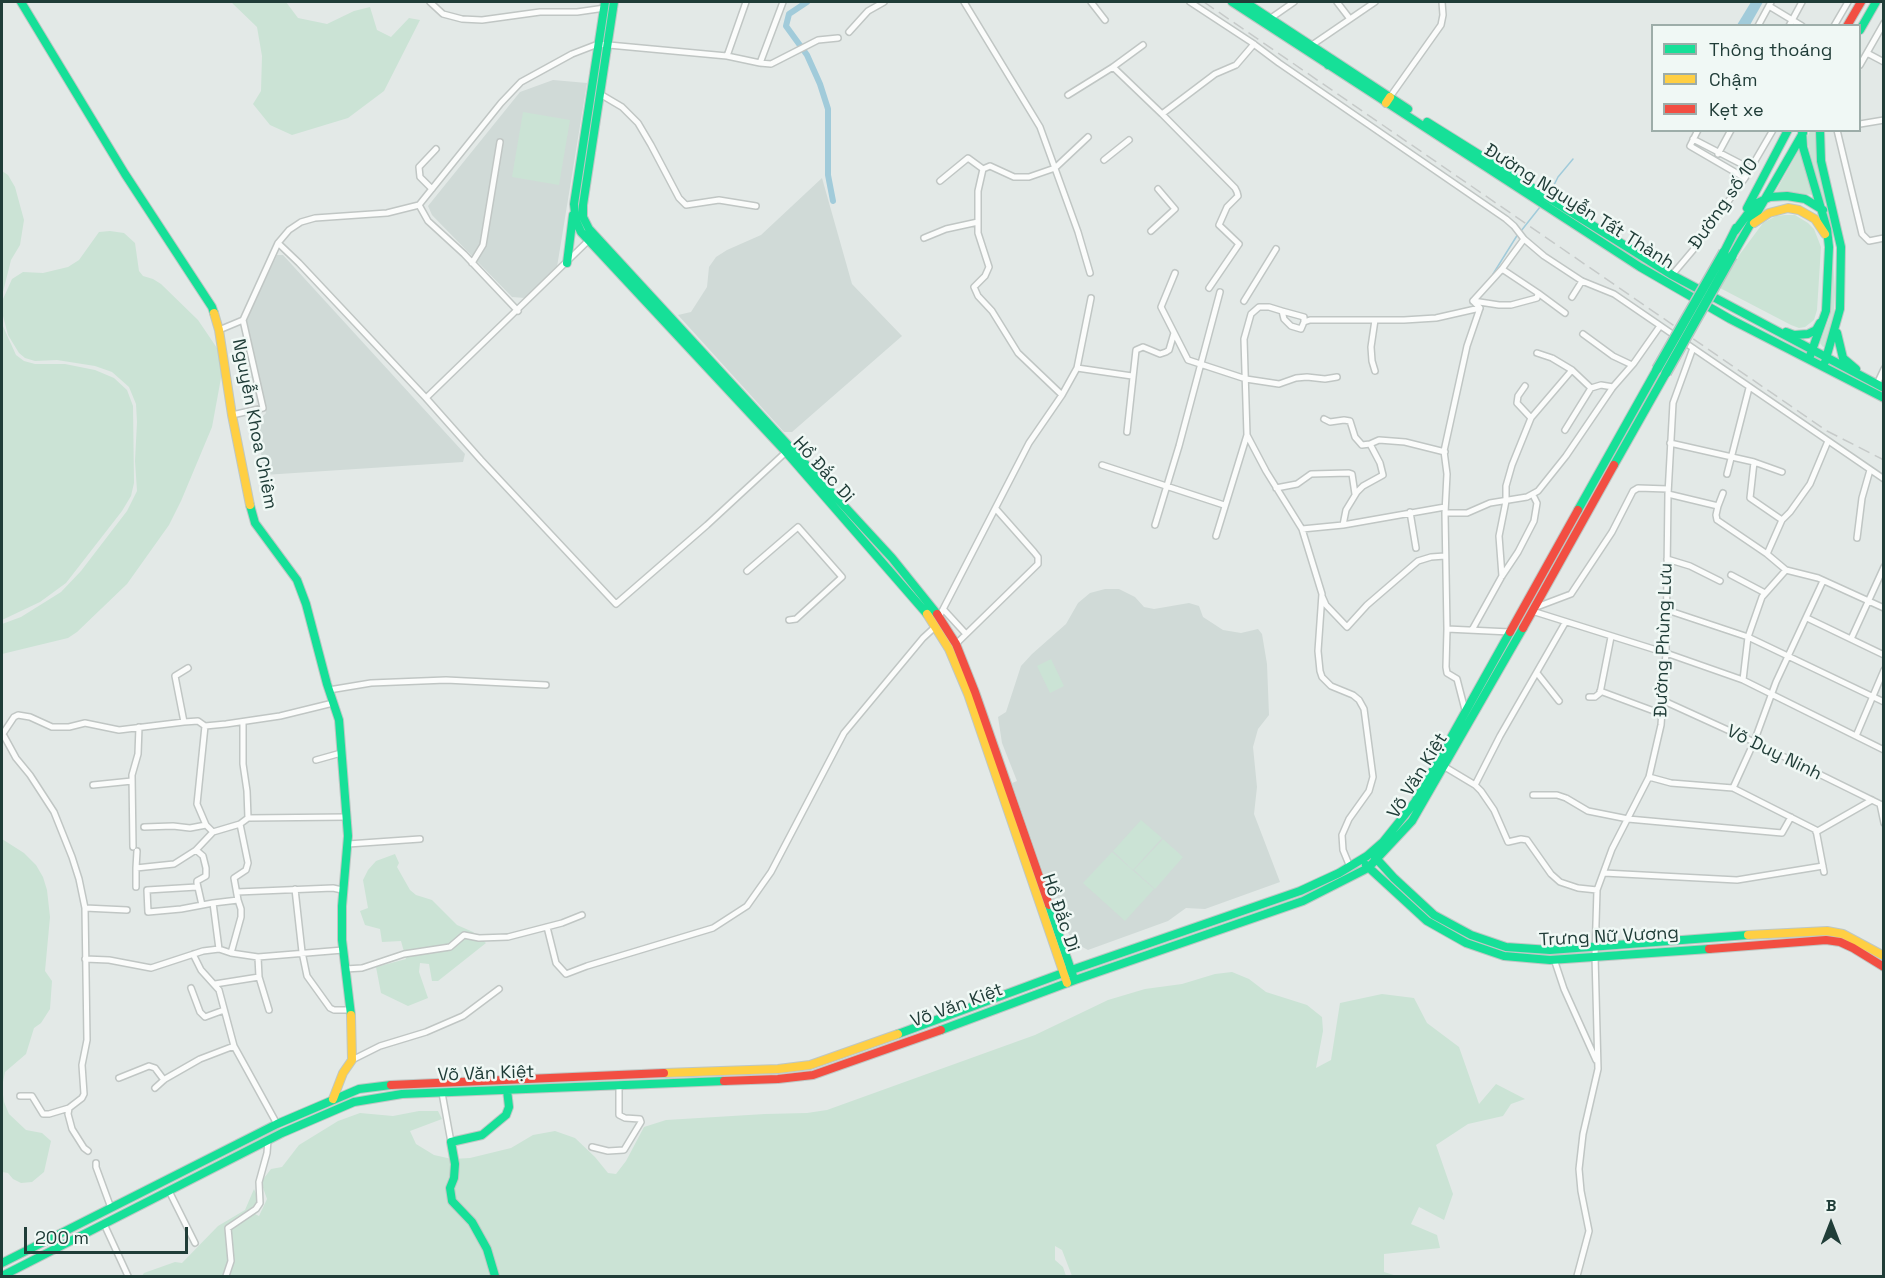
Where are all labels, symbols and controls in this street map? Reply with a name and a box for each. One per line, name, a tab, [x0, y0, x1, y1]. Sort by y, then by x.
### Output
legend	[1651, 24, 1861, 132]
text: Thông thoáng	[1709, 38, 1832, 61]
text: Chậm	[1709, 68, 1757, 91]
text: Kẹt xe	[1709, 98, 1764, 121]
street label: Đường Nguyễn Tất Thành	[1480, 140, 1678, 274]
street label: Đường số 10	[1685, 154, 1763, 254]
street label: Nguyễn Khoa Chiêm	[227, 337, 281, 511]
street label: Hồ Đắc Di	[788, 433, 858, 507]
street label: Đường Phùng Lưu	[1651, 562, 1677, 718]
street label: Võ Duy Ninh	[1723, 721, 1825, 785]
street label: Võ Văn Kiệt	[1383, 729, 1453, 823]
street label: Hồ Đắc Di	[1037, 871, 1083, 955]
street label: Trưng Nữ Vương	[1539, 923, 1679, 951]
street label: Võ Văn Kiệt	[908, 979, 1006, 1033]
street label: Võ Văn Kiệt	[437, 1062, 535, 1086]
north arrow	[1801, 1194, 1861, 1254]
text: B	[1826, 1195, 1836, 1216]
scale bar	[27, 1215, 190, 1253]
text: 200 m	[35, 1226, 89, 1249]

